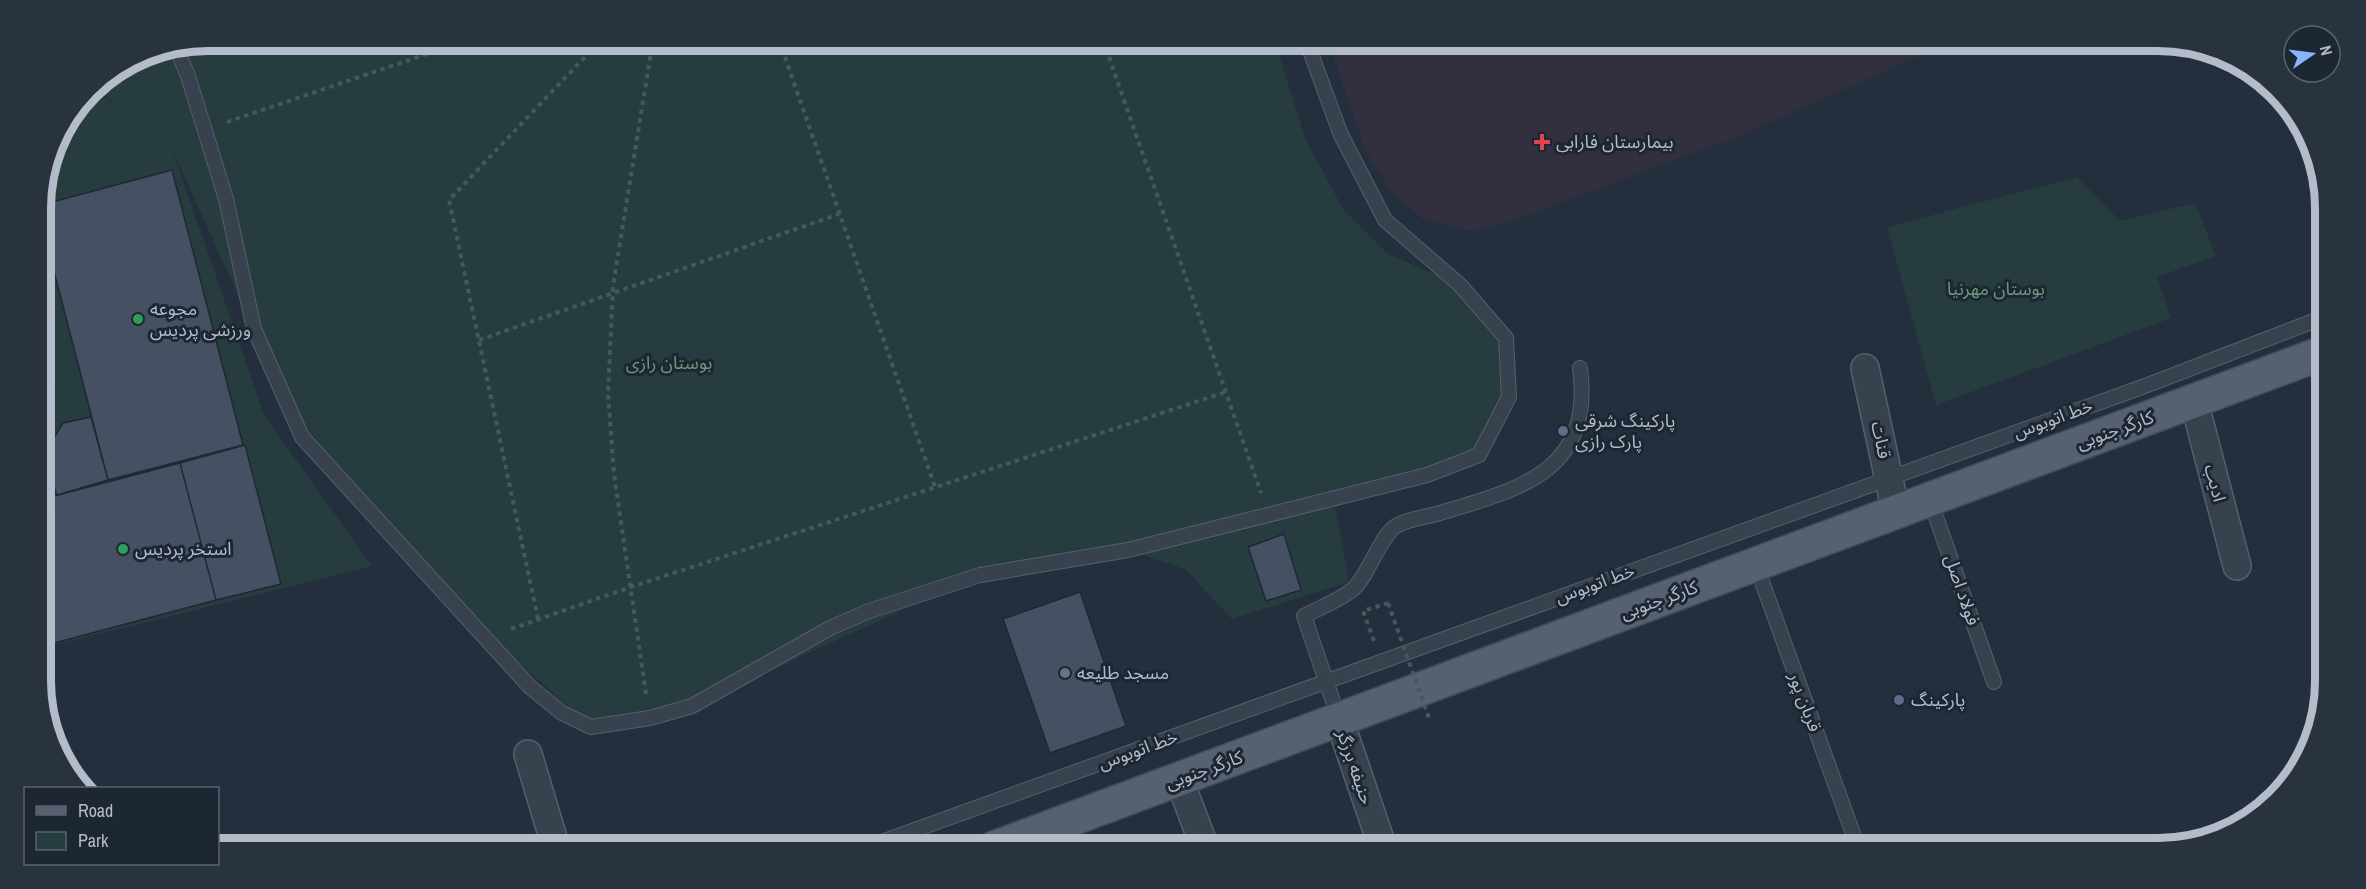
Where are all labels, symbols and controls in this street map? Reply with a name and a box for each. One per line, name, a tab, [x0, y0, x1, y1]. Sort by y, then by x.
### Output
north arrow	[2282, 24, 2342, 84]
text: N	[2315, 43, 2338, 58]
place label: بیمارستان فارابی	[1556, 129, 1674, 154]
marker: بیمارستان فارابی	[1533, 133, 1551, 151]
park label: بوستان مهرنیا	[1947, 276, 2045, 301]
place label: مجوعه ورزشی پردیس	[150, 296, 251, 342]
marker: مجوعه ورزشی پردیس	[131, 312, 145, 326]
park label: بوستان رازی	[626, 350, 712, 375]
street label: خط اتوبوس	[2010, 393, 2096, 444]
street label: کارگر جنوبی	[2073, 404, 2157, 455]
place label: پارکینگ شرقی پارک رازی	[1575, 408, 1675, 454]
street label: قنات	[1865, 419, 1898, 461]
marker: پارکینگ شرقی پارک رازی	[1556, 424, 1570, 438]
street label: ادیب	[2198, 461, 2232, 504]
place label: استخر پردیس	[135, 536, 232, 561]
marker: استخر پردیس	[116, 542, 130, 556]
street label: فولاد اصل	[1939, 551, 1986, 629]
street label: خط اتوبوس	[1552, 558, 1638, 609]
street label: کارگر جنوبی	[1617, 574, 1701, 625]
place label: مسجد طلیعه	[1077, 660, 1169, 685]
marker: مسجد طلیعه	[1058, 666, 1072, 680]
street label: قربان پور	[1783, 668, 1828, 735]
place label: پارکینگ	[1911, 687, 1965, 712]
marker: پارکینگ	[1892, 693, 1906, 707]
street label: خط اتوبوس	[1095, 724, 1181, 775]
street label: حنیفه برزگر	[1331, 725, 1380, 808]
street label: کارگر جنوبی	[1162, 744, 1246, 795]
legend	[24, 787, 219, 865]
text: Road	[78, 798, 113, 823]
text: Park	[78, 828, 109, 853]

